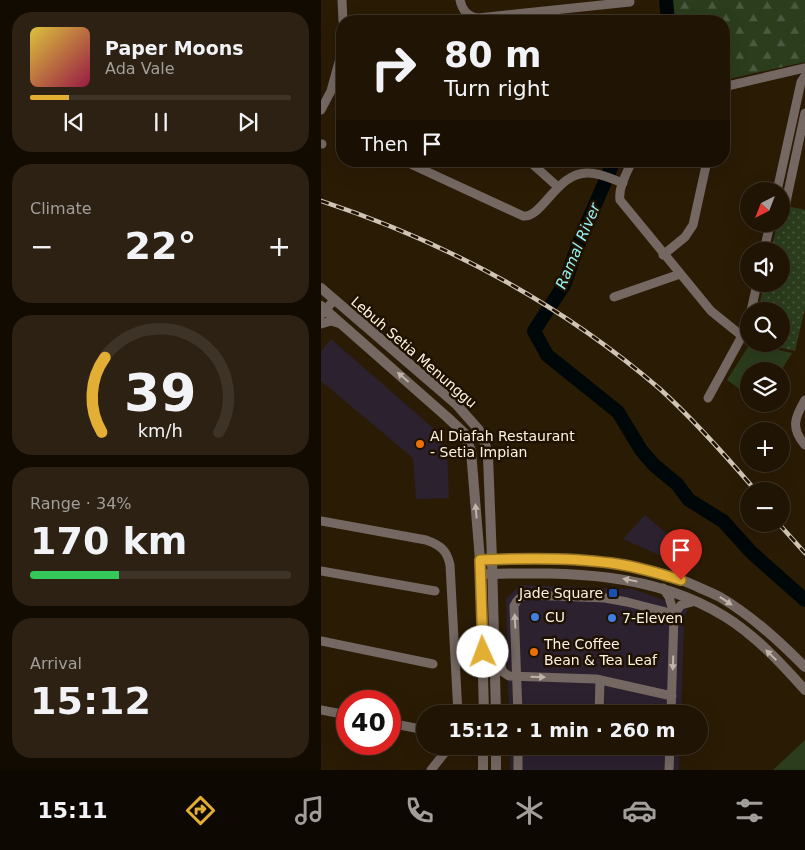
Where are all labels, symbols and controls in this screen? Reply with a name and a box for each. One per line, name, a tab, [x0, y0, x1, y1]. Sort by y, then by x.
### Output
icon: right	[361, 35, 426, 100]
text: 80 m	[444, 35, 541, 75]
text: Paper Moons	[105, 37, 244, 59]
text: Ada Vale	[105, 59, 175, 78]
text: Turn right	[444, 76, 549, 101]
icon: previous	[60, 108, 88, 136]
icon: pause	[147, 108, 175, 136]
icon: next	[234, 108, 262, 136]
icon: arrive	[418, 130, 446, 158]
text: Then	[361, 133, 408, 155]
north arrow	[740, 182, 790, 232]
map controls	[740, 182, 790, 532]
text: Climate	[30, 199, 92, 218]
water label: Ramal River	[552, 200, 604, 292]
text: 22°	[125, 224, 196, 268]
text: −	[30, 230, 53, 263]
text: +	[268, 230, 291, 263]
button: sound	[740, 242, 790, 292]
street label: Lebuh Setia Menunggu	[348, 293, 480, 411]
button: search	[740, 302, 790, 352]
button: layers	[740, 362, 790, 412]
text: 39	[124, 363, 197, 423]
one-way arrow	[396, 372, 409, 383]
text: km/h	[138, 420, 183, 441]
button: +	[740, 422, 790, 472]
place label: Al Diafah Restaurant - Setia Impian	[430, 428, 575, 460]
marker: Al Diafah Restaurant - Setia Impian	[414, 438, 426, 450]
button: −	[740, 482, 790, 532]
text: Range · 34%	[30, 494, 132, 513]
one-way arrow	[472, 503, 480, 519]
text: 170 km	[30, 519, 187, 563]
pin	[660, 529, 702, 580]
icon: arrive	[667, 536, 695, 564]
one-way arrow	[621, 576, 637, 584]
place label: Jade Square	[518, 585, 603, 601]
marker: Jade Square	[607, 587, 619, 599]
one-way arrow	[720, 596, 733, 606]
place label: CU	[545, 609, 565, 625]
place label: 7-Eleven	[622, 610, 683, 626]
marker: CU	[529, 611, 541, 623]
one-way arrow	[510, 612, 518, 628]
marker: 7-Eleven	[606, 612, 618, 624]
position arrow	[456, 625, 508, 677]
place label: The Coffee Bean & Tea Leaf	[543, 636, 658, 668]
marker: The Coffee Bean & Tea Leaf	[528, 646, 540, 658]
one-way arrow	[766, 649, 778, 661]
text: Arrival	[30, 654, 82, 673]
one-way arrow	[669, 655, 677, 671]
one-way arrow	[530, 674, 546, 682]
text: 15:12	[30, 679, 151, 723]
speed limit sign: 40	[336, 690, 401, 755]
text: 15:12 · 1 min · 260 m	[448, 719, 676, 741]
icon: directions	[183, 793, 218, 828]
icon: music	[292, 793, 327, 828]
icon: phone	[402, 793, 437, 828]
icon: climate	[512, 793, 547, 828]
icon: car	[622, 793, 657, 828]
icon: filters	[732, 793, 767, 828]
text: 15:11	[37, 798, 108, 823]

